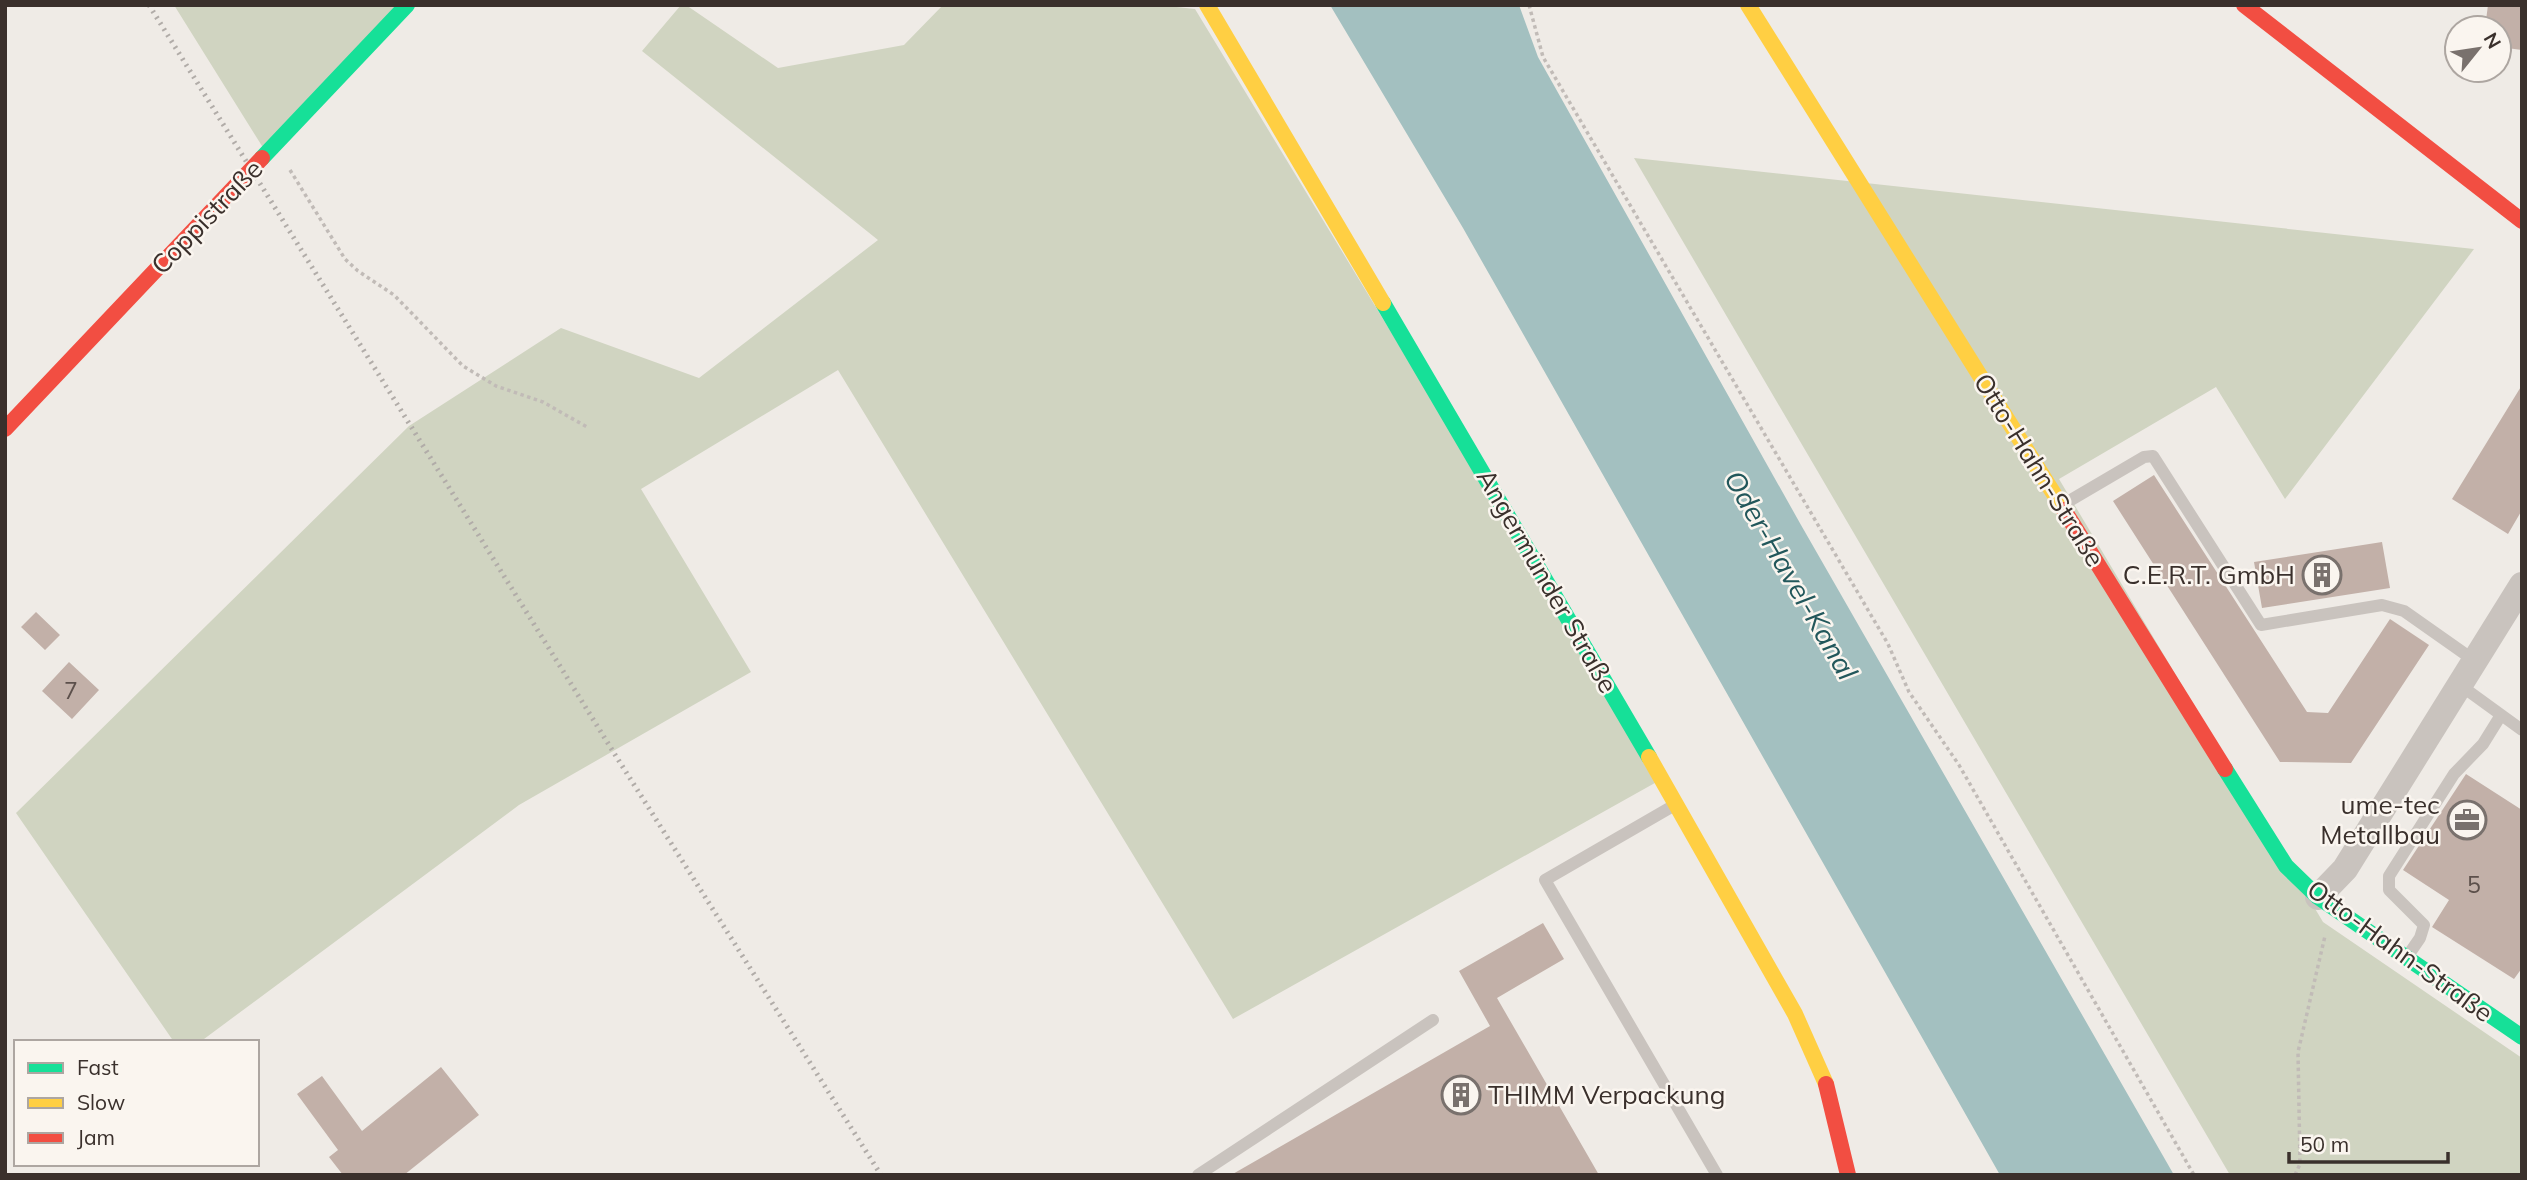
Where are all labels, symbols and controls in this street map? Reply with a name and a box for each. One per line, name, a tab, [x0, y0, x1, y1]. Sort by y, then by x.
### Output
north arrow	[2443, 14, 2513, 84]
text: N	[2479, 28, 2507, 53]
street label: Coppistraße	[144, 152, 269, 281]
street label: Otto-Hahn-Straße	[1967, 367, 2112, 572]
street label: Angermünder Straße	[1470, 463, 1625, 699]
water label: Oder-Havel-Kanal	[1717, 464, 1866, 686]
building icon: C.E.R.T. GmbH	[2301, 554, 2343, 596]
place label: C.E.R.T. GmbH	[2123, 558, 2295, 591]
house number: 7	[64, 676, 78, 705]
place label: ume-tec Metallbau	[2320, 788, 2440, 851]
office icon: ume-tec Metallbau	[2446, 799, 2488, 841]
house number: 5	[2467, 870, 2481, 899]
street label: Otto-Hahn-Straße	[2301, 872, 2500, 1029]
legend	[14, 1040, 259, 1166]
text: Fast	[77, 1054, 119, 1080]
building icon: THIMM Verpackung	[1440, 1074, 1482, 1116]
place label: THIMM Verpackung	[1488, 1078, 1725, 1111]
text: Slow	[77, 1089, 125, 1115]
scale bar	[2289, 1120, 2448, 1164]
text: Jam	[77, 1124, 115, 1150]
text: 50 m	[2300, 1131, 2349, 1157]

